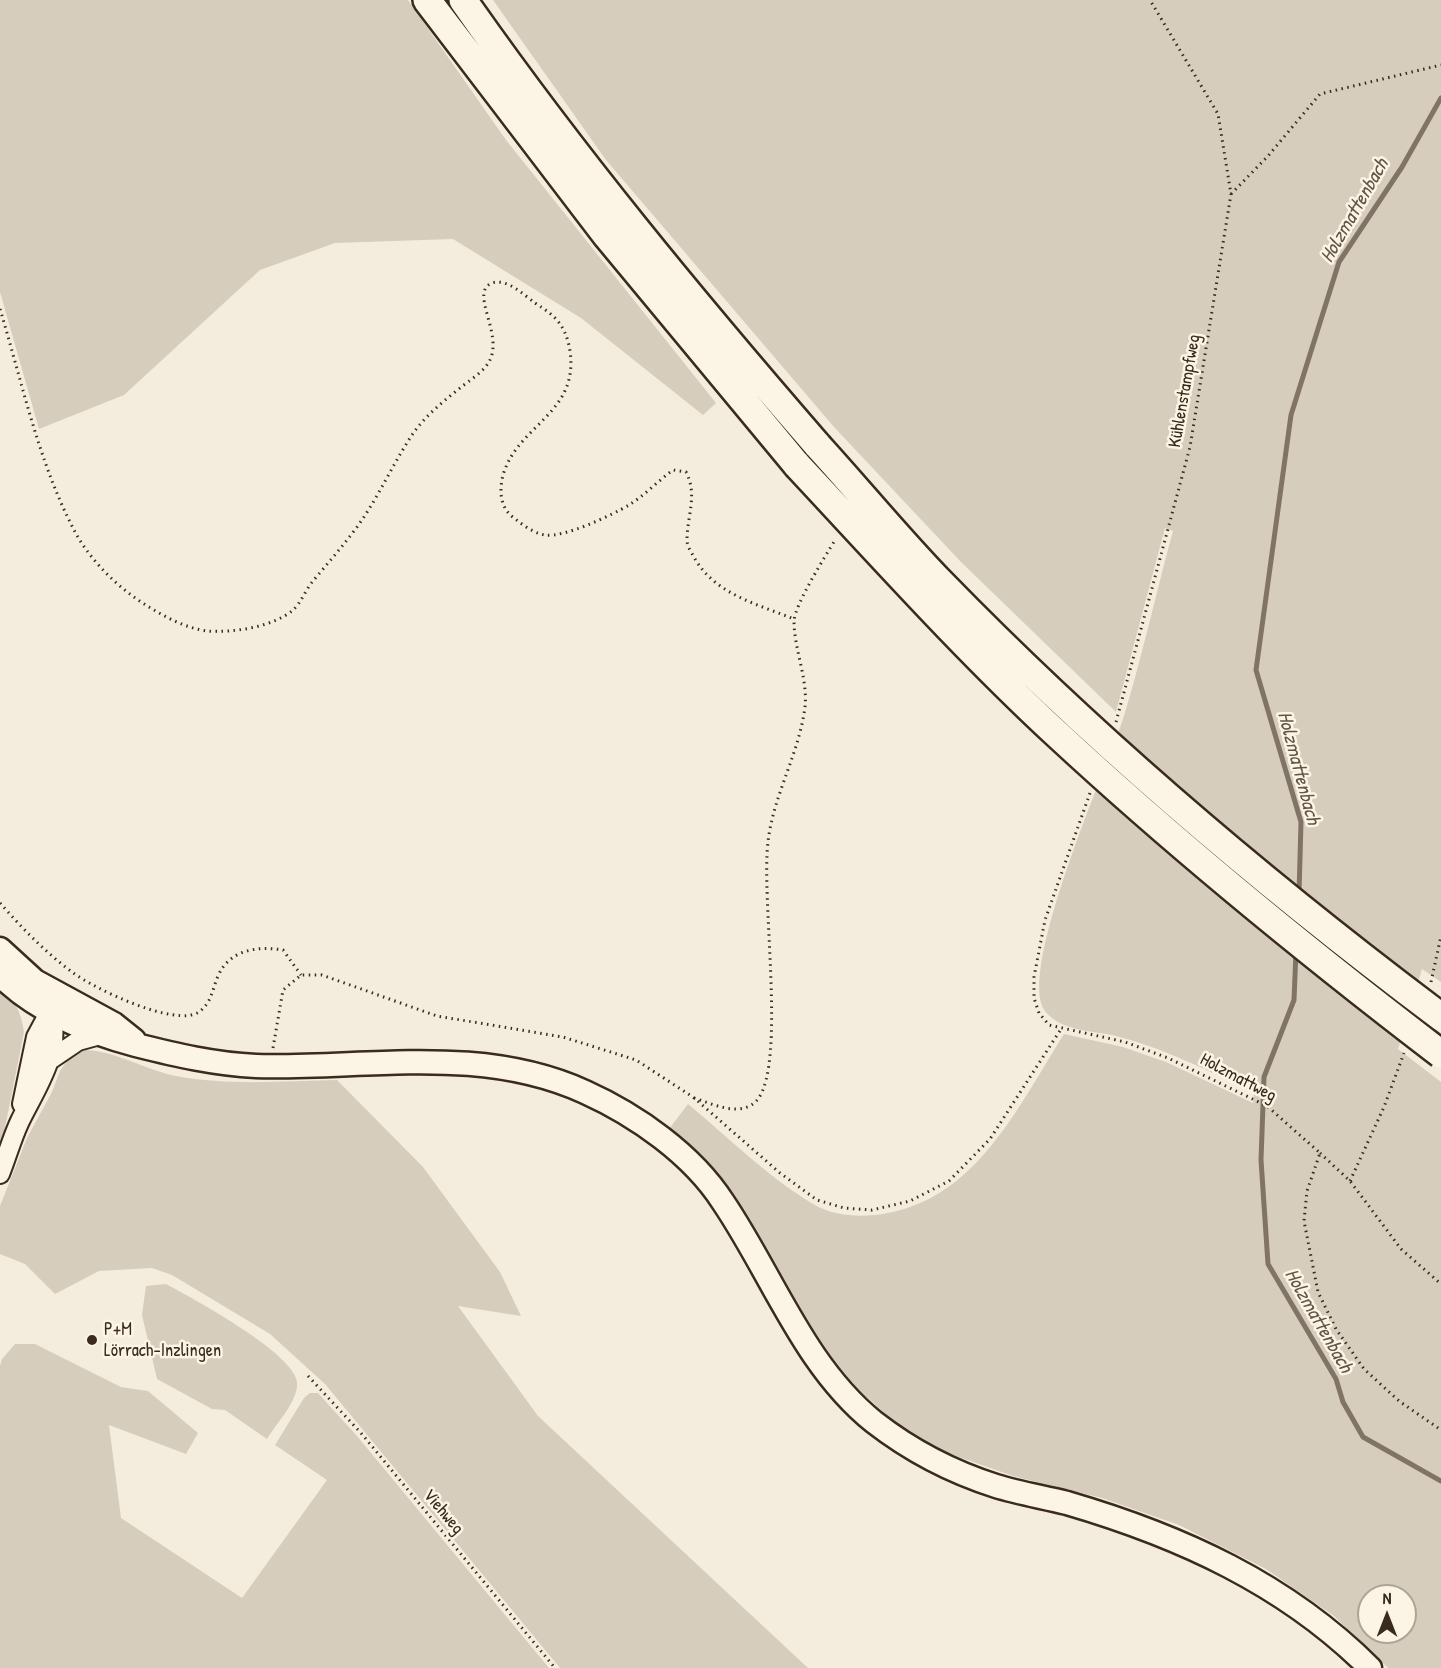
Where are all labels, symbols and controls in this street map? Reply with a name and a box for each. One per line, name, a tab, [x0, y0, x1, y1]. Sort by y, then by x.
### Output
water label: Holzmattenbach	[1316, 155, 1394, 267]
street label: Kühlenstampfweg	[1164, 333, 1206, 449]
water label: Holzmattenbach	[1271, 709, 1325, 827]
street label: Holzmattweg	[1196, 1049, 1280, 1107]
water label: Holzmattenbach	[1279, 1265, 1357, 1377]
place label: P+M Lörrach-Inzlingen	[104, 1319, 221, 1362]
marker: P+M Lörrach-Inzlingen	[85, 1333, 99, 1347]
street label: Viehweg	[418, 1485, 468, 1539]
north arrow	[1357, 1584, 1417, 1644]
text: N	[1383, 1587, 1391, 1609]

